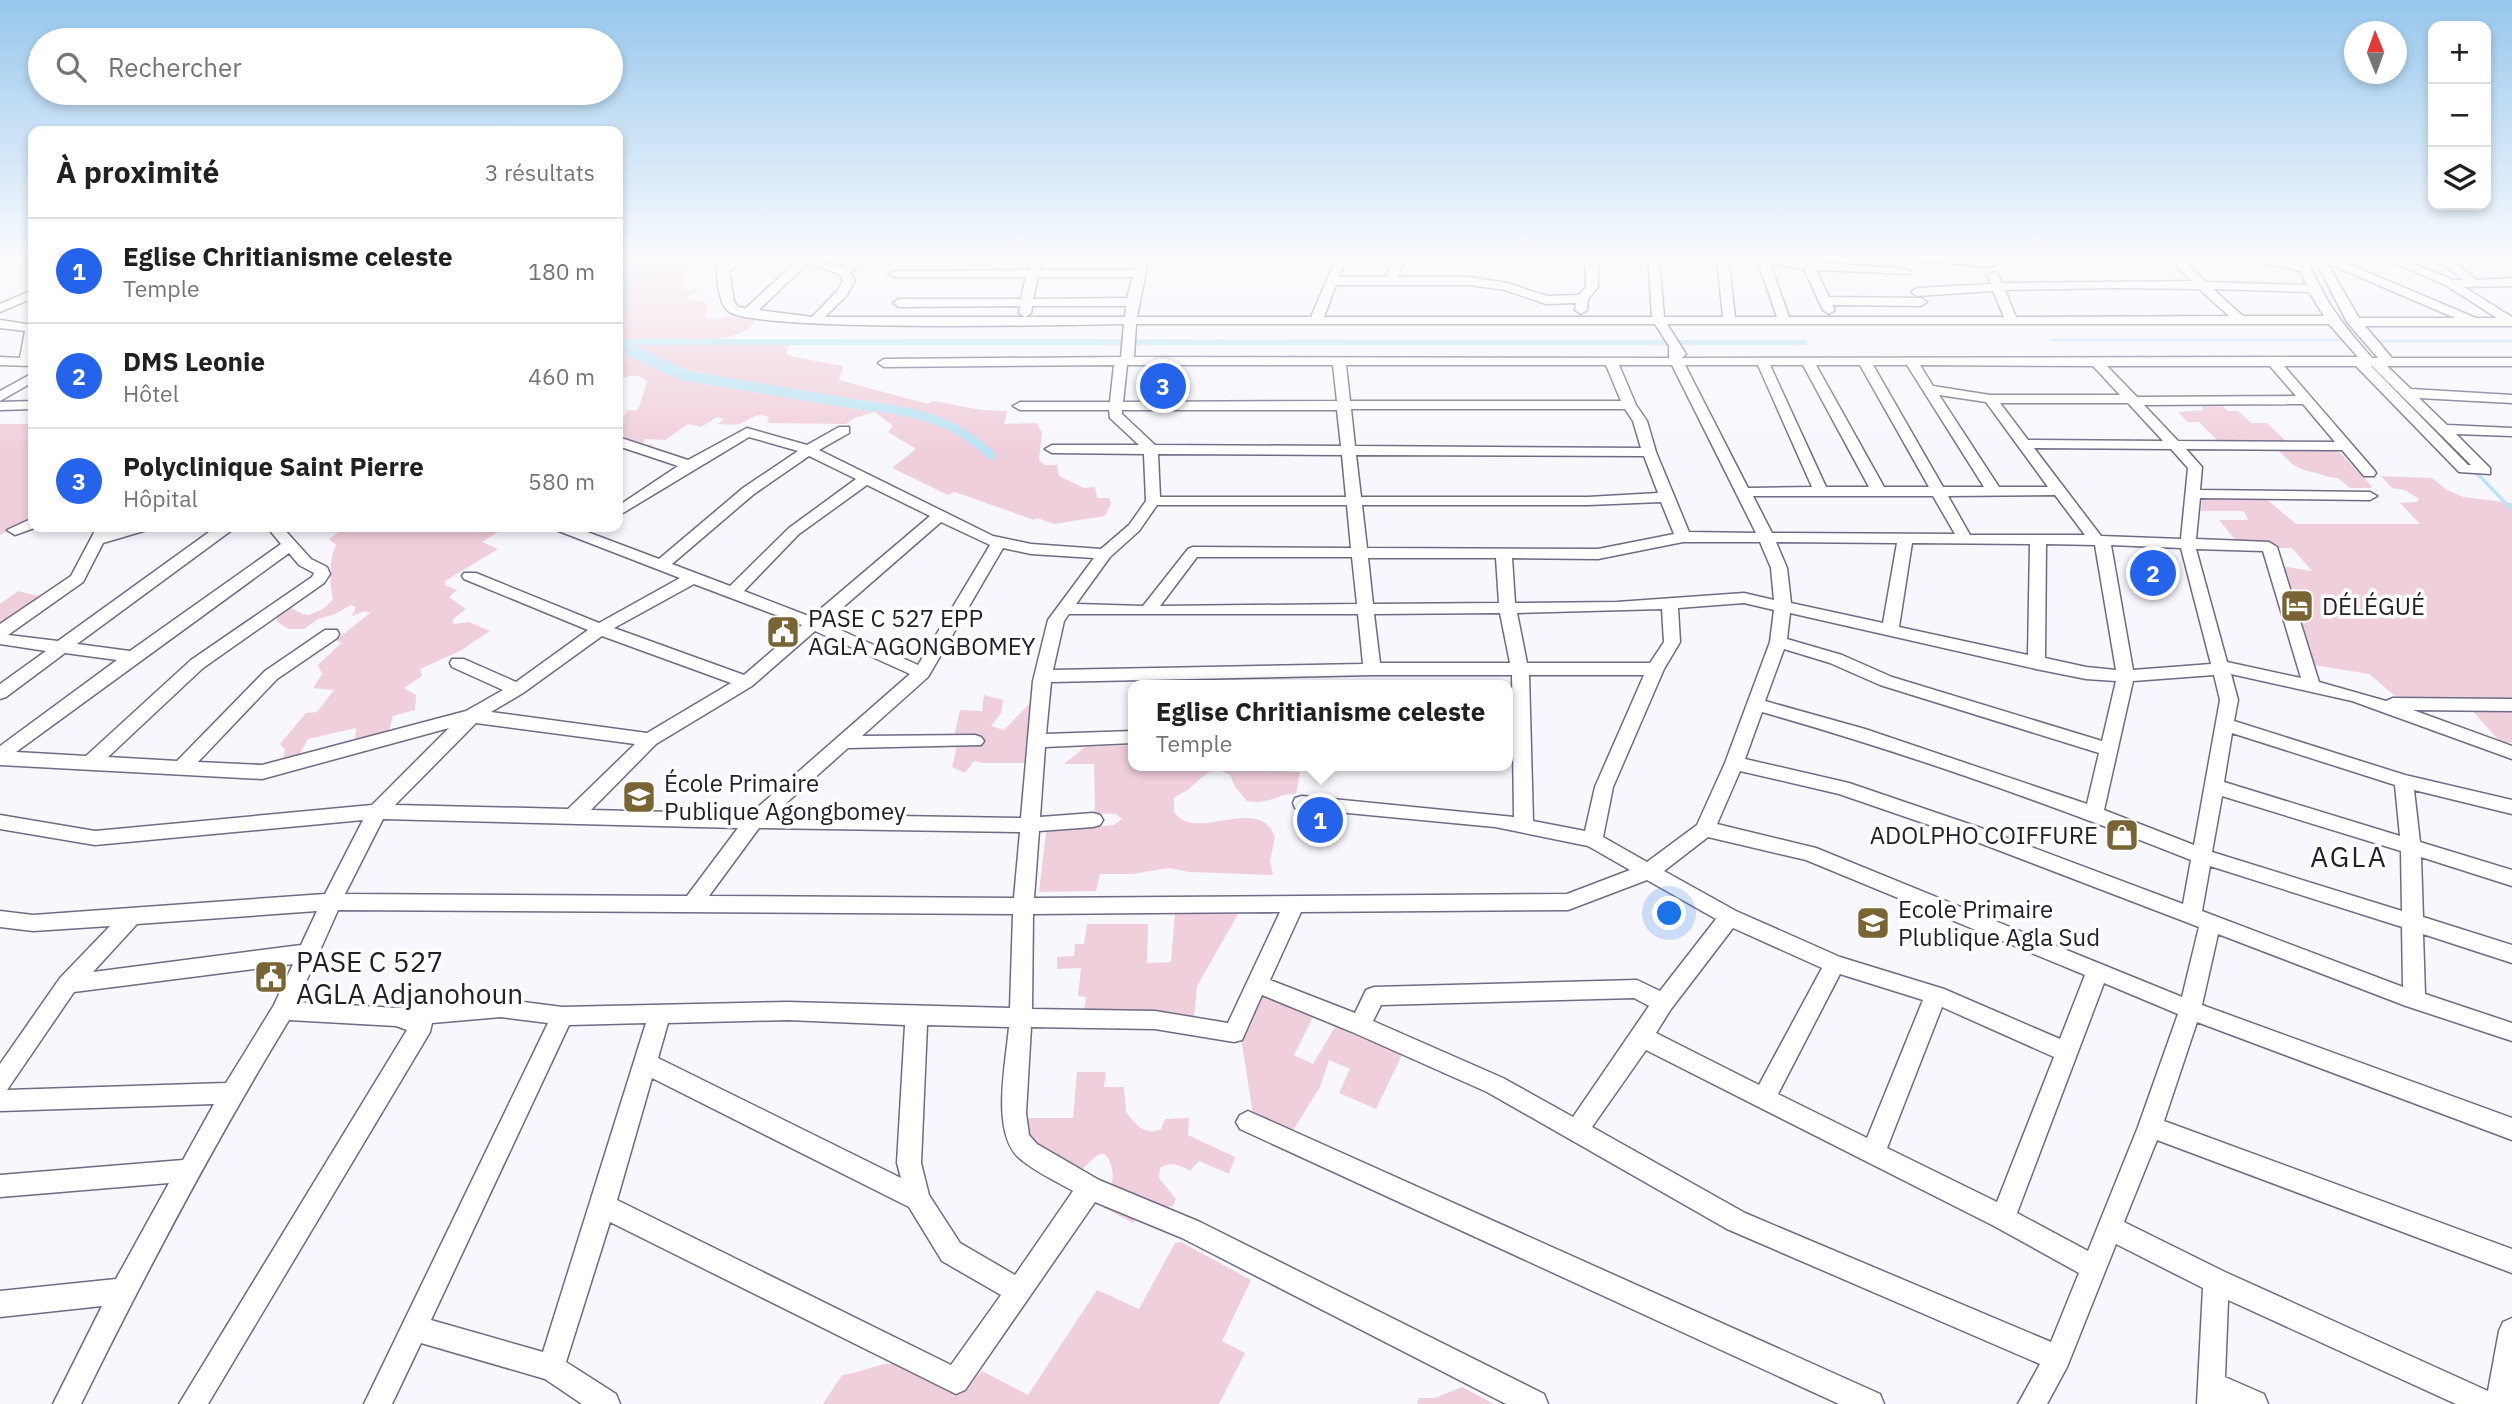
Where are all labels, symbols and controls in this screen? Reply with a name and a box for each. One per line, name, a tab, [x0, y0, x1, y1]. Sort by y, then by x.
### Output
north arrow	[2344, 21, 2407, 84]
map controls	[2428, 21, 2491, 210]
button: +	[2428, 21, 2491, 84]
search box	[28, 28, 623, 105]
icon: search	[52, 48, 90, 86]
text: Rechercher	[108, 50, 242, 84]
button: −	[2428, 84, 2491, 147]
button: layers	[2428, 147, 2491, 210]
text: À proximité	[56, 152, 219, 191]
text: 3 résultats	[485, 157, 595, 187]
text: Eglise Chritianisme celeste	[123, 239, 453, 273]
text: 1	[72, 256, 86, 286]
text: 180 m	[528, 256, 595, 286]
text: Temple	[123, 273, 200, 303]
text: DMS Leonie	[123, 344, 265, 378]
pin: 3	[1140, 360, 1186, 412]
text: 2	[72, 361, 86, 391]
text: 460 m	[528, 361, 595, 391]
text: Hôtel	[123, 378, 179, 408]
text: Polyclinique Saint Pierre	[123, 449, 424, 483]
text: 3	[72, 466, 86, 496]
text: 580 m	[528, 466, 595, 496]
text: Hôpital	[123, 483, 198, 513]
pin: 2	[2130, 547, 2176, 599]
hotel icon: DÉLÉGUÉ	[2278, 587, 2316, 625]
place label: DÉLÉGUÉ	[2322, 590, 2425, 622]
place label: PASE C 527 EPP AGLA AGONGBOMEY	[808, 602, 1035, 662]
public building icon: PASE C 527 EPP AGLA AGONGBOMEY	[764, 613, 802, 651]
popup	[1128, 680, 1513, 771]
text: Eglise Chritianisme celeste	[1156, 694, 1485, 728]
text: Temple	[1156, 728, 1232, 758]
place label: École Primaire Publique Agongbomey	[664, 767, 906, 827]
school or university icon: École Primaire Publique Agongbomey	[620, 778, 658, 816]
pin: 1	[1297, 794, 1343, 846]
shop icon: ADOLPHO COIFFURE	[2103, 816, 2141, 854]
place label: ADOLPHO COIFFURE	[1870, 819, 2098, 851]
district label: AGLA	[2310, 838, 2388, 875]
place label: Ecole Primaire Plublique Agla Sud	[1898, 893, 2100, 953]
your location	[1652, 896, 1686, 930]
school or university icon: Ecole Primaire Plublique Agla Sud	[1854, 904, 1892, 942]
place label: PASE C 527 AGLA Adjanohoun	[296, 943, 523, 1012]
public building icon: PASE C 527 AGLA Adjanohoun	[252, 958, 290, 996]

